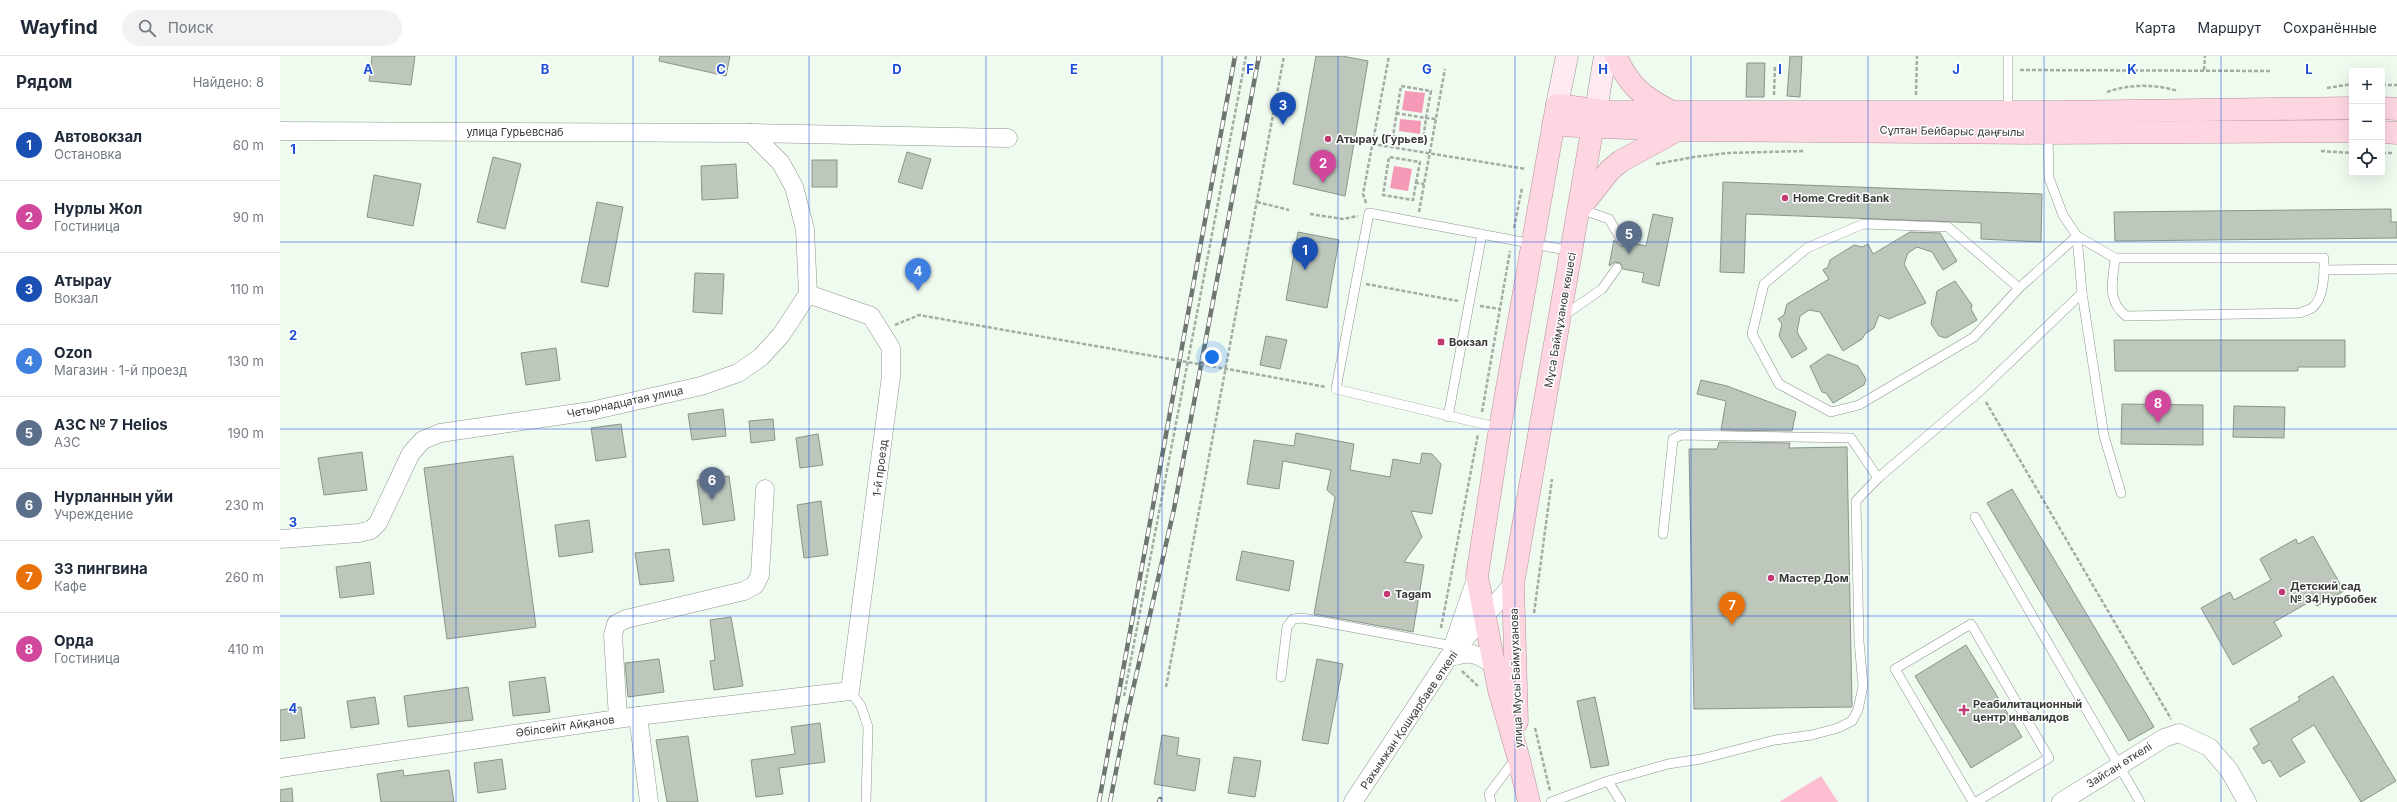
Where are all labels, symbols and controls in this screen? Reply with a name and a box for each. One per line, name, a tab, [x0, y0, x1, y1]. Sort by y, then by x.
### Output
search box	[122, 10, 402, 46]
text: Wayfind	[20, 16, 98, 39]
icon: search	[136, 17, 158, 39]
text: Поиск	[168, 18, 213, 37]
text: Карта	[2135, 19, 2176, 36]
text: Маршрут	[2198, 19, 2261, 36]
text: Сохранённые	[2283, 19, 2377, 36]
text: A	[363, 61, 373, 77]
text: B	[541, 61, 550, 77]
text: C	[716, 61, 726, 77]
text: D	[892, 61, 902, 77]
text: E	[1070, 61, 1078, 77]
text: F	[1246, 61, 1254, 77]
text: G	[1422, 61, 1432, 77]
text: H	[1598, 61, 1608, 77]
text: I	[1778, 61, 1782, 77]
text: J	[1952, 61, 1960, 77]
text: K	[2127, 61, 2137, 77]
text: L	[2305, 61, 2313, 77]
map controls	[2349, 68, 2385, 176]
button: +	[2349, 68, 2385, 104]
text: Рядом	[16, 72, 72, 92]
text: Найдено: 8	[193, 74, 264, 90]
pin: 3	[1270, 92, 1296, 125]
button: −	[2349, 104, 2385, 140]
street label: Сұлтан Бейбарыс даңғылы	[1879, 123, 2025, 139]
street label: улица Гурьевснаб	[466, 125, 564, 139]
text: Автовокзал	[54, 127, 142, 146]
place label: Атырау (Гурьев)	[1336, 132, 1428, 146]
marker: Атырау (Гурьев)	[1323, 134, 1333, 144]
text: 1	[26, 137, 32, 153]
text: 60 m	[233, 137, 264, 153]
button: locate	[2349, 140, 2385, 176]
text: 1	[290, 141, 296, 157]
text: Остановка	[54, 146, 122, 162]
pin: 2	[1310, 150, 1336, 183]
place label: Home Credit Bank	[1793, 191, 1890, 205]
marker: Home Credit Bank	[1780, 193, 1790, 203]
text: Нурлы Жол	[54, 199, 142, 218]
text: 2	[25, 209, 33, 225]
text: 90 m	[233, 209, 264, 225]
text: Гостиница	[54, 218, 120, 234]
pin: 5	[1616, 221, 1642, 254]
pin: 1	[1292, 237, 1318, 270]
street label: Мұса Баймұханов көшесі	[1541, 251, 1579, 389]
pin: 4	[905, 258, 931, 291]
text: Атырау	[54, 271, 112, 290]
text: 3	[25, 281, 33, 297]
text: 110 m	[230, 281, 264, 297]
text: Вокзал	[54, 290, 98, 306]
text: 2	[289, 327, 297, 343]
place label: Вокзал	[1449, 335, 1488, 349]
marker: Вокзал	[1436, 337, 1446, 347]
text: Ozon	[54, 343, 92, 362]
your location	[1202, 347, 1222, 367]
text: 4	[25, 353, 33, 369]
text: 130 m	[227, 353, 264, 369]
text: Магазин · 1-й проезд	[54, 362, 187, 378]
street label: Четырнадцатая улица	[566, 383, 684, 421]
pin: 8	[2145, 390, 2171, 423]
text: АЗС № 7 Helios	[54, 415, 168, 434]
text: 5	[25, 425, 33, 441]
text: 190 m	[227, 425, 264, 441]
text: АЗС	[54, 434, 81, 450]
street label: 1-й проезд	[870, 438, 890, 497]
pin: 6	[699, 467, 725, 500]
text: Нурланнын уйи	[54, 487, 173, 506]
text: 6	[25, 497, 33, 513]
text: 230 m	[225, 497, 264, 513]
text: Учреждение	[54, 506, 133, 522]
text: 3	[289, 514, 297, 530]
text: 33 пингвина	[54, 559, 148, 578]
text: 7	[25, 569, 33, 585]
text: 260 m	[225, 569, 264, 585]
place label: Мастер Дом	[1779, 571, 1849, 585]
marker: Мастер Дом	[1766, 573, 1776, 583]
text: Кафе	[54, 578, 87, 594]
place label: Детский сад № 34 Нурбобек	[2290, 579, 2377, 606]
place label: Tagam	[1395, 587, 1431, 601]
marker: Детский сад № 34 Нурбобек	[2277, 587, 2287, 597]
marker: Tagam	[1382, 589, 1392, 599]
pin: 7	[1719, 592, 1745, 625]
street label: улица Мусы Баймуханова	[1507, 608, 1525, 748]
text: Орда	[54, 631, 94, 650]
text: 8	[25, 641, 33, 657]
text: 410 m	[227, 641, 264, 657]
street label: Рахымжан Қошқарбаев өткелі	[1357, 648, 1461, 792]
text: Гостиница	[54, 650, 120, 666]
place label: Реабилитационный центр инвалидов	[1973, 697, 2082, 724]
text: 4	[289, 700, 298, 716]
marker: Реабилитационный центр инвалидов	[1958, 704, 1970, 716]
street label: Әбілсейіт Айқанов	[515, 712, 615, 740]
street label: Зайсан өткелі	[2084, 739, 2154, 791]

